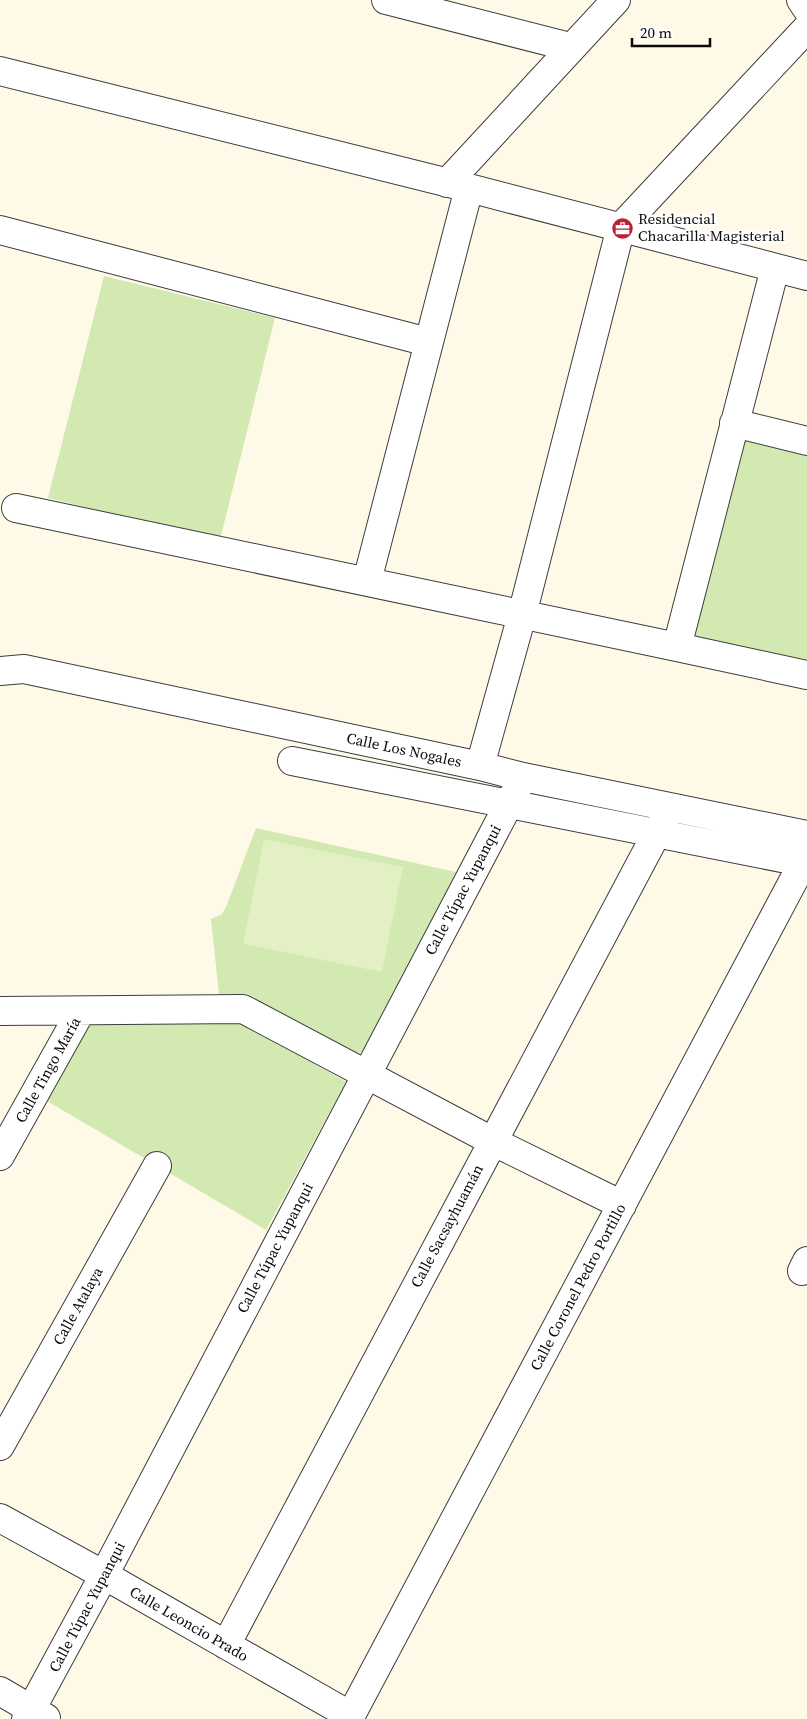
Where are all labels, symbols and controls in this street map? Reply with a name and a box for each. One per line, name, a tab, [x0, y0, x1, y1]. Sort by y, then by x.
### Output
scale bar	[632, 15, 710, 47]
text: 20 m	[640, 22, 672, 43]
place label: Residencial Chacarilla Magisterial	[638, 208, 785, 246]
office icon: Residencial Chacarilla Magisterial	[610, 216, 634, 240]
street label: Calle Los Nogales	[345, 727, 464, 772]
street label: Calle Túpac Yupanqui	[419, 821, 506, 959]
street label: Calle Tingo María	[10, 1013, 86, 1126]
street label: Calle Sacsayhuamán	[405, 1161, 488, 1291]
street label: Calle Túpac Yupanqui	[231, 1179, 318, 1317]
street label: Calle Coronel Pedro Portillo	[525, 1200, 631, 1374]
street label: Calle Atalaya	[47, 1263, 108, 1349]
street label: Calle Túpac Yupanqui	[43, 1538, 130, 1676]
street label: Calle Leoncio Prado	[126, 1581, 252, 1666]

